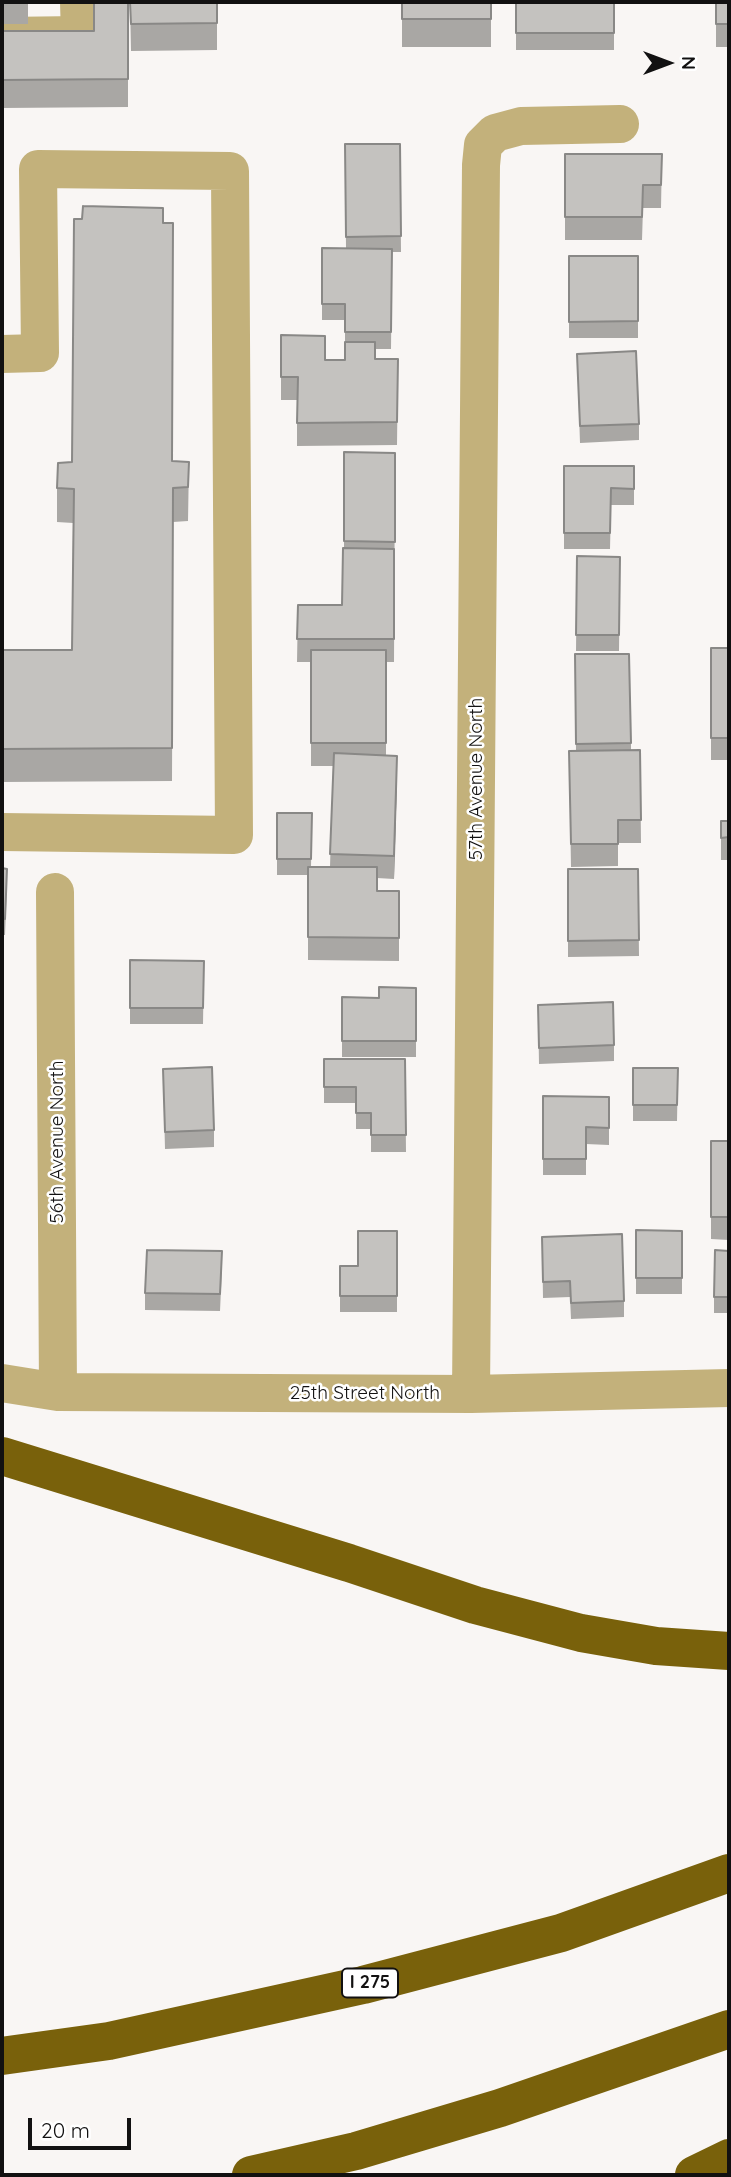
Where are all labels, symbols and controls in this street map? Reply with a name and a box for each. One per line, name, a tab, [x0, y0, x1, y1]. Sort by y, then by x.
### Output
north arrow	[633, 28, 703, 98]
text: N	[677, 56, 701, 70]
street label: 57th Avenue North	[465, 698, 487, 860]
street label: 56th Avenue North	[46, 1060, 68, 1224]
street label: 25th Street North	[290, 1382, 440, 1404]
road number: I 275	[342, 1968, 398, 1997]
scale bar	[32, 2104, 135, 2148]
text: 20 m	[41, 2117, 90, 2143]

